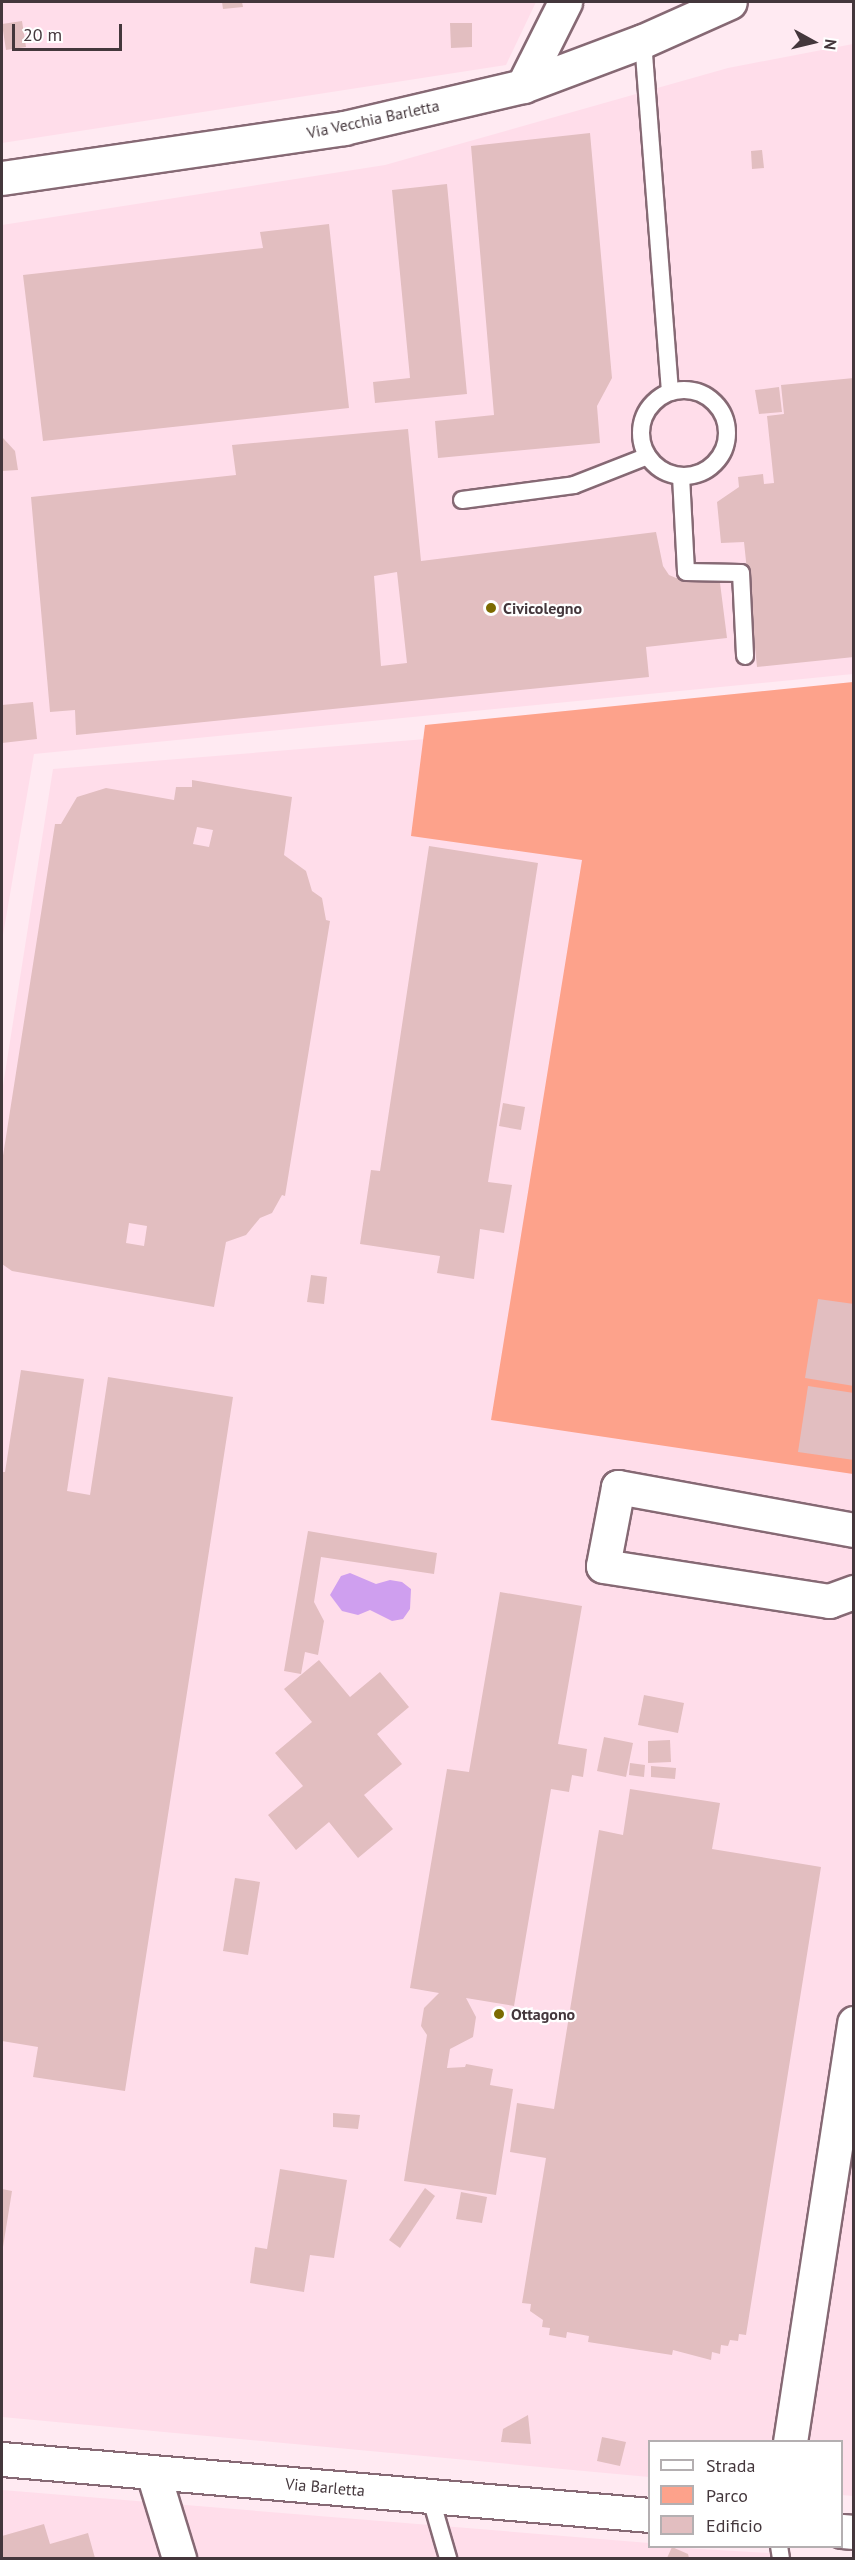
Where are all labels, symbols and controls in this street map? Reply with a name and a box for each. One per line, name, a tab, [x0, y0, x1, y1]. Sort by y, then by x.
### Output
scale bar	[15, 12, 124, 50]
north arrow	[783, 12, 843, 72]
text: 20 m	[23, 23, 62, 46]
text: N	[820, 38, 841, 51]
street label: Via Vecchia Barletta	[305, 96, 441, 142]
place label: Civicolegno	[503, 598, 582, 618]
marker: Civicolegno	[484, 601, 498, 615]
place label: Ottagono	[511, 2004, 575, 2024]
marker: Ottagono	[492, 2007, 506, 2021]
legend	[648, 2440, 843, 2548]
text: Strada	[706, 2454, 755, 2477]
street label: Via Barletta	[284, 2474, 366, 2500]
text: Parco	[706, 2484, 748, 2507]
text: Edificio	[706, 2514, 762, 2537]

